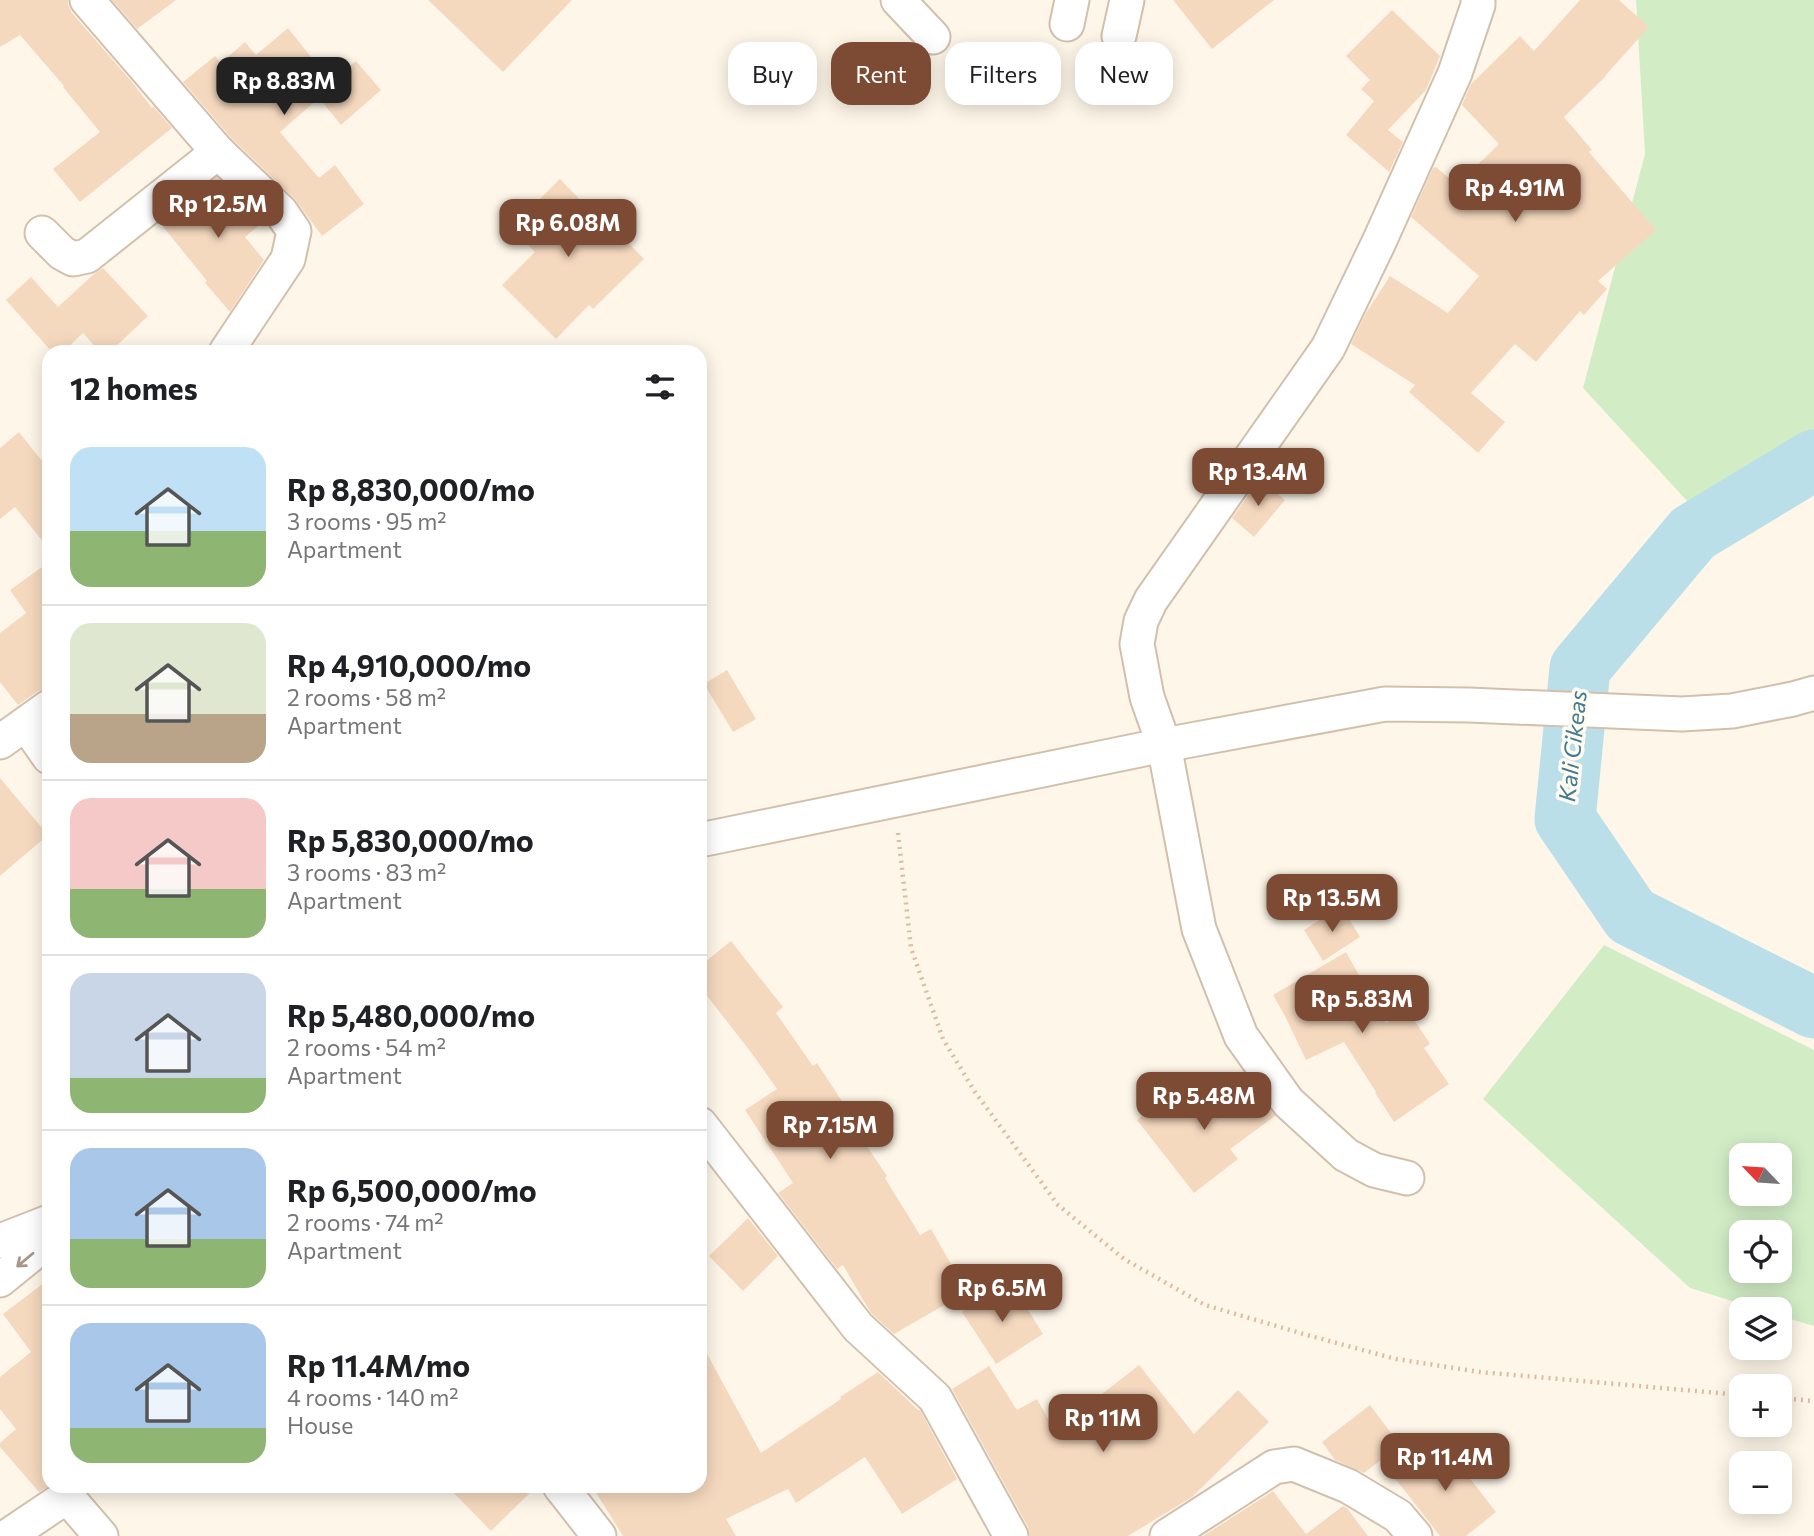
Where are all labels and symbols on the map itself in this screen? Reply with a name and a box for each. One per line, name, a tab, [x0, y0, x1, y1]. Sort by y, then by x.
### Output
pin: Rp 8.83M	[212, 58, 356, 117]
pin: Rp 4.91M	[1443, 164, 1587, 224]
pin: Rp 12.5M	[146, 180, 290, 240]
pin: Rp 6.08M	[496, 200, 640, 259]
pin: Rp 13.4M	[1186, 448, 1330, 508]
water label: Kali Cikeas	[1552, 689, 1592, 803]
pin: Rp 13.5M	[1260, 874, 1404, 934]
pin: Rp 5.83M	[1290, 976, 1434, 1035]
pin: Rp 5.48M	[1132, 1072, 1276, 1132]
pin: Rp 7.15M	[758, 1102, 902, 1161]
north arrow	[1729, 1143, 1792, 1206]
one-way arrow	[16, 1252, 34, 1268]
pin: Rp 6.5M	[937, 1264, 1067, 1324]
pin: Rp 11M	[1046, 1394, 1160, 1454]
pin: Rp 11.4M	[1373, 1434, 1517, 1493]

